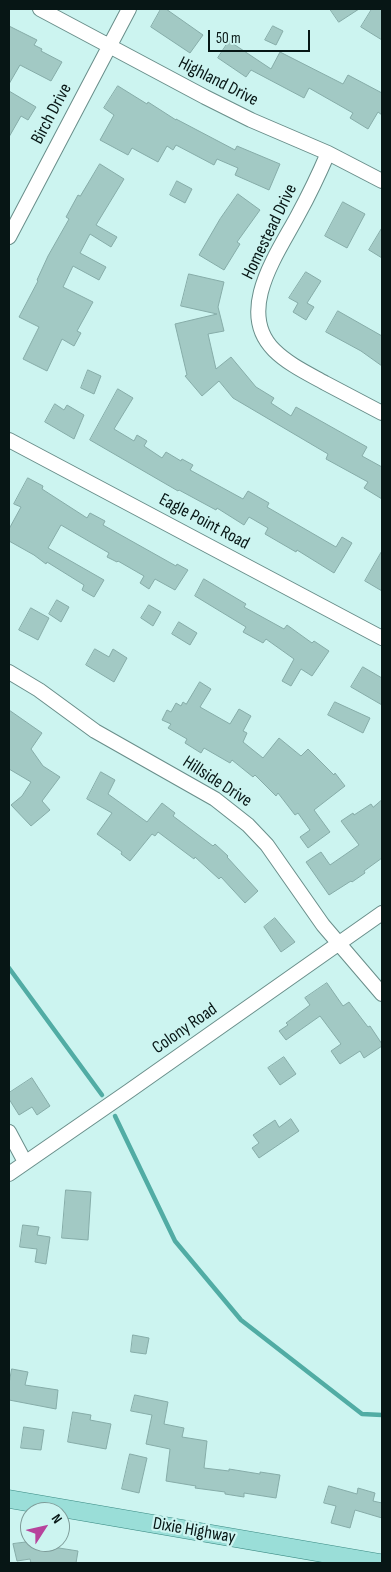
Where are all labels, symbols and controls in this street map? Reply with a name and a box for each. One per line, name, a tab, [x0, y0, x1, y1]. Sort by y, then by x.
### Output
scale bar	[211, 20, 314, 52]
text: 50 m	[216, 29, 241, 48]
street label: Highland Drive	[174, 53, 262, 111]
street label: Birch Drive	[27, 80, 77, 148]
street label: Homestead Drive	[238, 181, 302, 283]
street label: Eagle Point Road	[155, 489, 253, 555]
street label: Hillside Drive	[178, 752, 256, 812]
street label: Colony Road	[148, 999, 222, 1059]
north arrow	[20, 1502, 70, 1552]
text: N	[48, 1511, 66, 1527]
street label: Dixie Highway	[151, 1513, 237, 1549]

